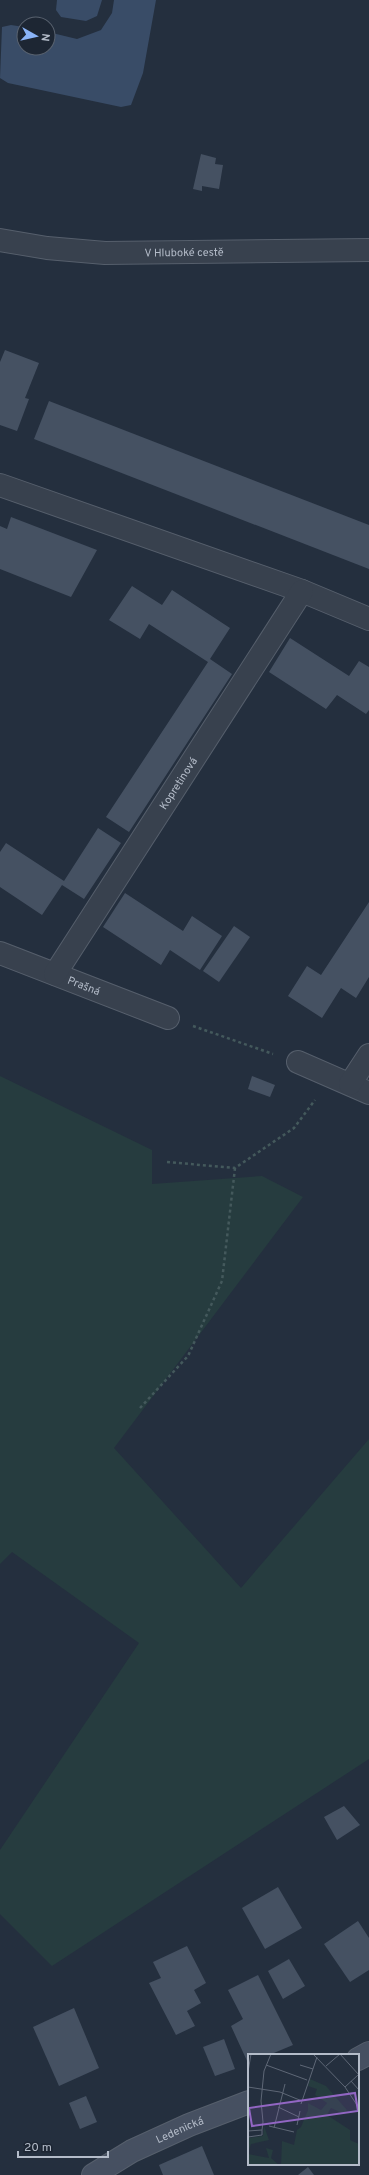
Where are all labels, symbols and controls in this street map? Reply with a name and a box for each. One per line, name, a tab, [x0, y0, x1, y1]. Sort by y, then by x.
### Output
north arrow	[16, 16, 56, 56]
text: N	[37, 32, 52, 42]
street label: V Hluboké cestě	[144, 246, 224, 261]
street label: Kopretinová	[157, 755, 201, 813]
street label: Prašná	[65, 974, 102, 999]
inset map	[248, 2054, 359, 2165]
street label: Ledenická	[154, 2114, 206, 2147]
scale bar	[18, 2133, 108, 2159]
text: 20 m	[24, 2140, 52, 2156]

